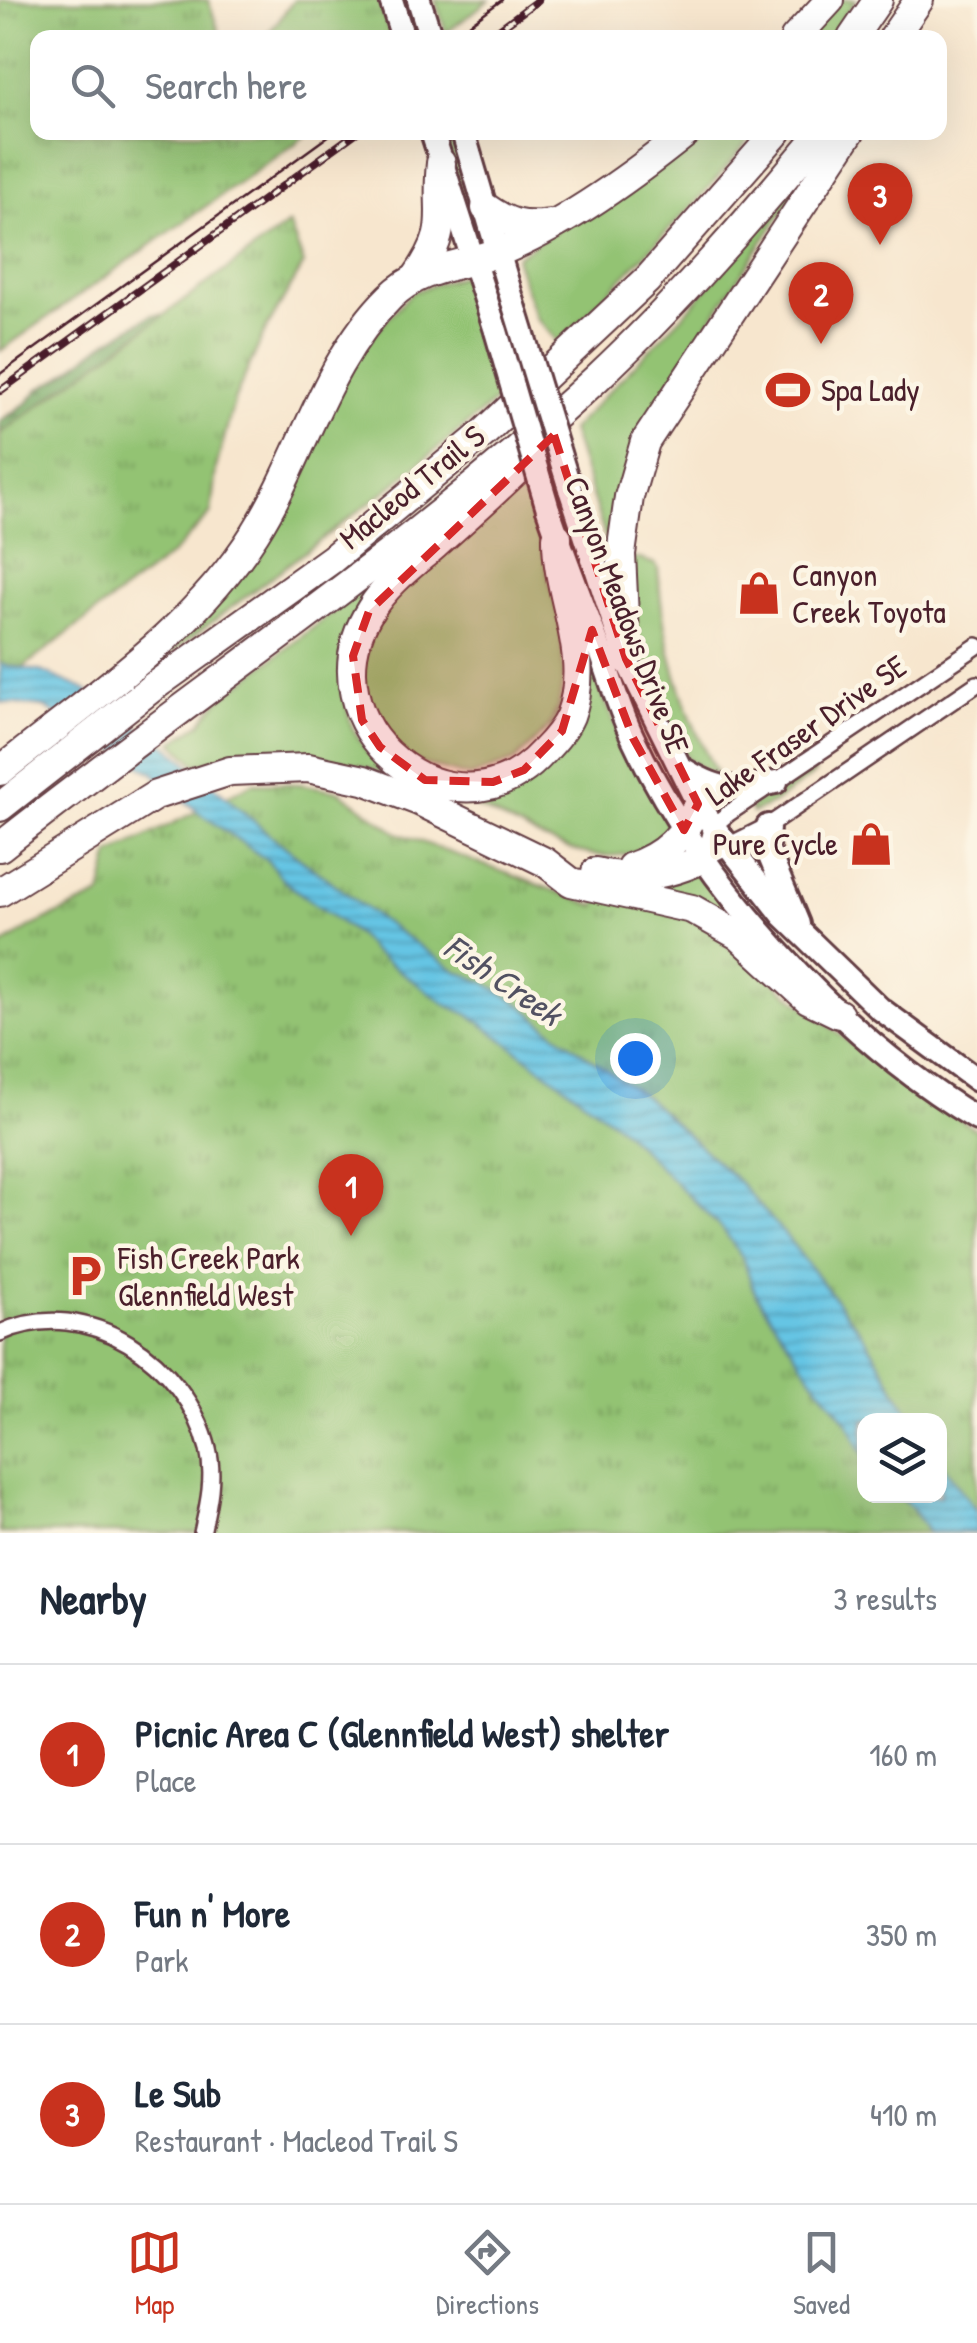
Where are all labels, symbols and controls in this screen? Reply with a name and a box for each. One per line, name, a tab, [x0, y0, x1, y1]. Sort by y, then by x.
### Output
search box	[30, 30, 947, 140]
icon: search	[65, 58, 120, 113]
text: Search here	[145, 59, 307, 111]
pin: 3	[848, 162, 912, 245]
pin: 2	[788, 262, 854, 344]
sports icon: Spa Lady	[764, 366, 812, 414]
place label: Spa Lady	[821, 368, 920, 411]
street label: Macleod Trail S	[330, 414, 494, 559]
street label: Canyon Meadows Drive SE	[555, 470, 700, 759]
place label: Canyon Creek Toyota	[792, 553, 946, 633]
shop icon: Canyon Creek Toyota	[735, 569, 783, 617]
street label: Lake Fraser Drive SE	[697, 644, 915, 815]
shop icon: Pure Cycle	[847, 820, 895, 868]
place label: Pure Cycle	[713, 822, 838, 865]
water label: Fish Creek	[435, 923, 574, 1038]
your location	[610, 1033, 661, 1084]
pin: 1	[318, 1154, 384, 1236]
place label: Fish Creek Park Glennfield West	[117, 1236, 300, 1316]
parking icon: Fish Creek Park Glennfield West	[61, 1252, 109, 1300]
map controls	[857, 1413, 947, 1503]
button: layers	[857, 1413, 947, 1503]
text: Nearby	[40, 1570, 147, 1627]
text: 3 results	[833, 1577, 937, 1620]
text: Picnic Area C (Glennfield West) shelter	[135, 1707, 669, 1759]
text: 1	[67, 1733, 78, 1776]
text: 160 m	[869, 1733, 937, 1776]
text: Place	[135, 1759, 197, 1802]
text: Fun n' More	[135, 1887, 290, 1939]
text: 2	[65, 1913, 80, 1956]
text: 350 m	[866, 1913, 937, 1956]
text: Park	[135, 1939, 189, 1982]
text: Le Sub	[135, 2067, 221, 2119]
text: 3	[65, 2093, 80, 2136]
text: 410 m	[870, 2093, 937, 2136]
text: Restaurant · Macleod Trail S	[135, 2119, 458, 2162]
tab: Map	[127, 2225, 182, 2323]
tab: Directions	[436, 2225, 539, 2323]
tab: Saved	[793, 2225, 850, 2323]

